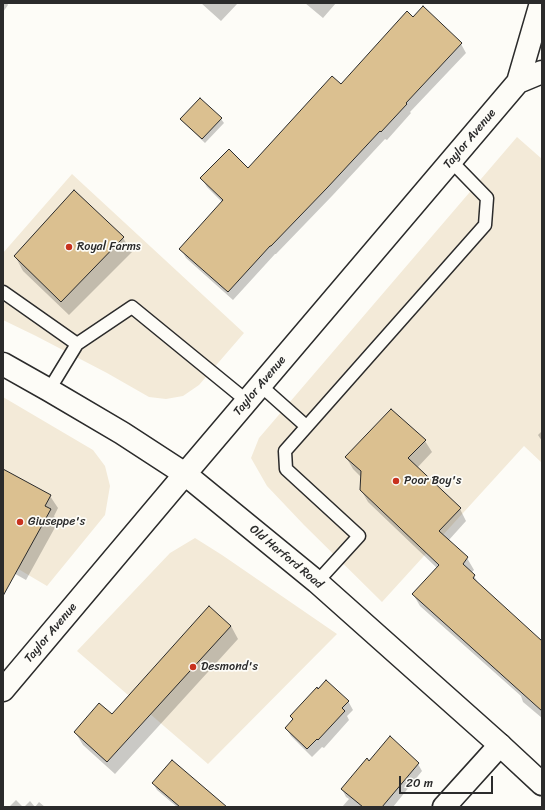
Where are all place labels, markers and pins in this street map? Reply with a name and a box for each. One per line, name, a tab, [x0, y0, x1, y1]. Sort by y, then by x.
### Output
place label: Royal Farms	[77, 240, 141, 254]
marker: Royal Farms	[64, 242, 74, 252]
place label: Poor Boy's	[404, 474, 461, 488]
marker: Poor Boy's	[391, 476, 401, 486]
place label: Giuseppe's	[28, 515, 85, 529]
marker: Giuseppe's	[15, 517, 25, 527]
place label: Desmond's	[201, 660, 258, 674]
marker: Desmond's	[188, 662, 198, 672]

